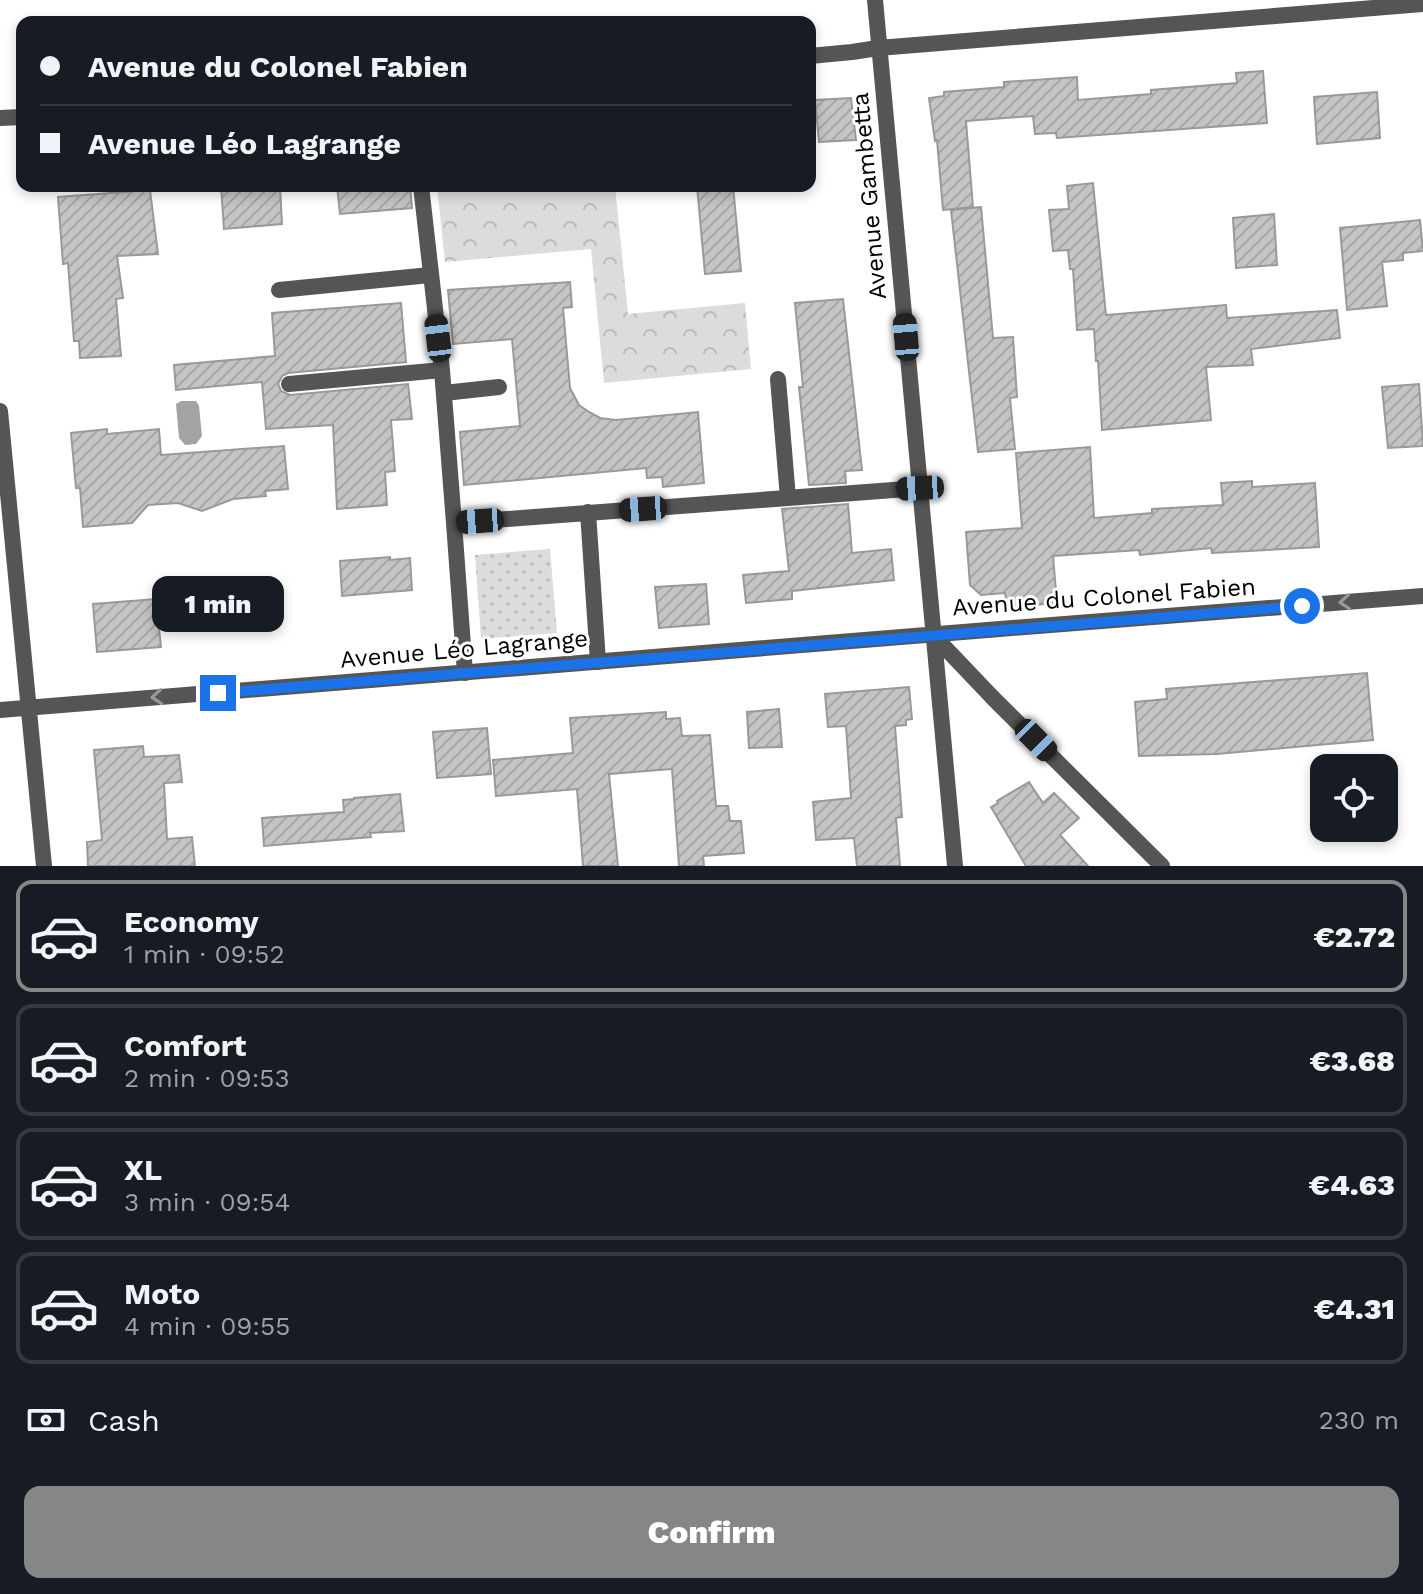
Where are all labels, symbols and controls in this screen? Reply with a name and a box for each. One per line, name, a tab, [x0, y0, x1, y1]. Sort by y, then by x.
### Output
text: Avenue du Colonel Fabien	[88, 49, 468, 84]
street label: Avenue Gambetta	[846, 91, 892, 301]
text: Avenue Léo Lagrange	[88, 126, 401, 161]
car	[892, 312, 920, 362]
car	[423, 313, 453, 363]
car	[895, 475, 945, 501]
car	[618, 495, 668, 523]
car	[455, 507, 505, 535]
street label: Avenue du Colonel Fabien	[951, 572, 1257, 622]
callout: 1 min	[152, 577, 284, 633]
route start	[1284, 588, 1320, 624]
text: 1 min	[185, 589, 251, 619]
one-way arrow	[1338, 593, 1351, 610]
street label: Avenue Léo Lagrange	[339, 624, 589, 674]
route end	[200, 675, 236, 711]
one-way arrow	[150, 689, 163, 706]
car	[1011, 715, 1061, 765]
map controls	[1310, 754, 1398, 842]
button: locate	[1310, 754, 1398, 842]
icon: car	[28, 900, 100, 972]
text: Economy	[124, 904, 259, 939]
text: €2.72	[1314, 919, 1395, 954]
text: 1 min · 09:52	[124, 939, 285, 969]
icon: car	[28, 1024, 100, 1096]
text: Comfort	[124, 1028, 246, 1063]
text: €3.68	[1310, 1043, 1395, 1078]
text: 2 min · 09:53	[124, 1063, 290, 1093]
icon: car	[28, 1148, 100, 1220]
text: XL	[124, 1152, 162, 1187]
text: €4.63	[1309, 1167, 1395, 1202]
text: 3 min · 09:54	[124, 1187, 290, 1217]
icon: car	[28, 1272, 100, 1344]
text: Moto	[124, 1276, 200, 1311]
text: €4.31	[1314, 1291, 1395, 1326]
text: 4 min · 09:55	[124, 1311, 290, 1341]
icon: cash	[24, 1398, 68, 1442]
text: Cash	[88, 1403, 160, 1438]
text: 230 m	[1319, 1405, 1399, 1435]
button: Confirm	[24, 1486, 1399, 1578]

